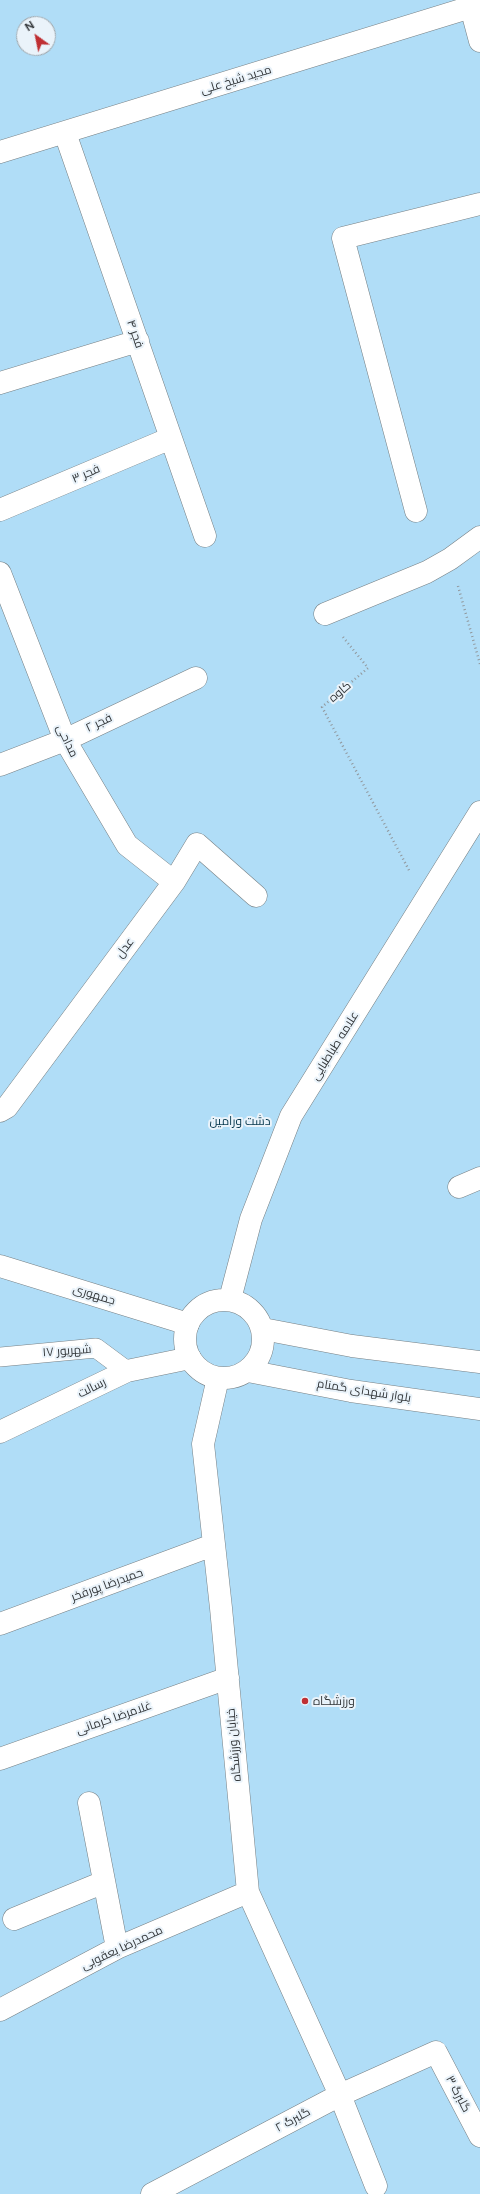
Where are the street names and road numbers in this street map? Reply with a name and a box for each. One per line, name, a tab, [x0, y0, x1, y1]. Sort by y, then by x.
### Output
street label: مجید شیخ علی	[199, 62, 273, 98]
street label: فجر ۴	[123, 318, 147, 350]
street label: فجر ۳	[70, 462, 102, 486]
street label: کاوه	[326, 679, 354, 705]
street label: فجر ۲	[84, 711, 114, 735]
street label: مداحی	[53, 722, 81, 760]
street label: عدل	[113, 935, 137, 961]
street label: علامه طباطبایی	[308, 1009, 362, 1083]
street label: جمهوری	[71, 1282, 117, 1308]
street label: ۱۷ شهریور	[42, 1342, 92, 1360]
street label: رسالت	[75, 1375, 109, 1401]
street label: بلوار شهدای گمنام	[316, 1376, 412, 1406]
street label: حمیدرضا پورفخر	[69, 1565, 145, 1605]
street label: غلامرضا کرمانی	[74, 1698, 154, 1738]
street label: خیابان ورزشگاه	[224, 1708, 244, 1782]
street label: محمدرضا یعقوبی	[79, 1923, 165, 1973]
street label: گلبرگ ۳	[442, 2073, 474, 2115]
street label: گلبرگ ۲	[273, 2105, 313, 2135]

